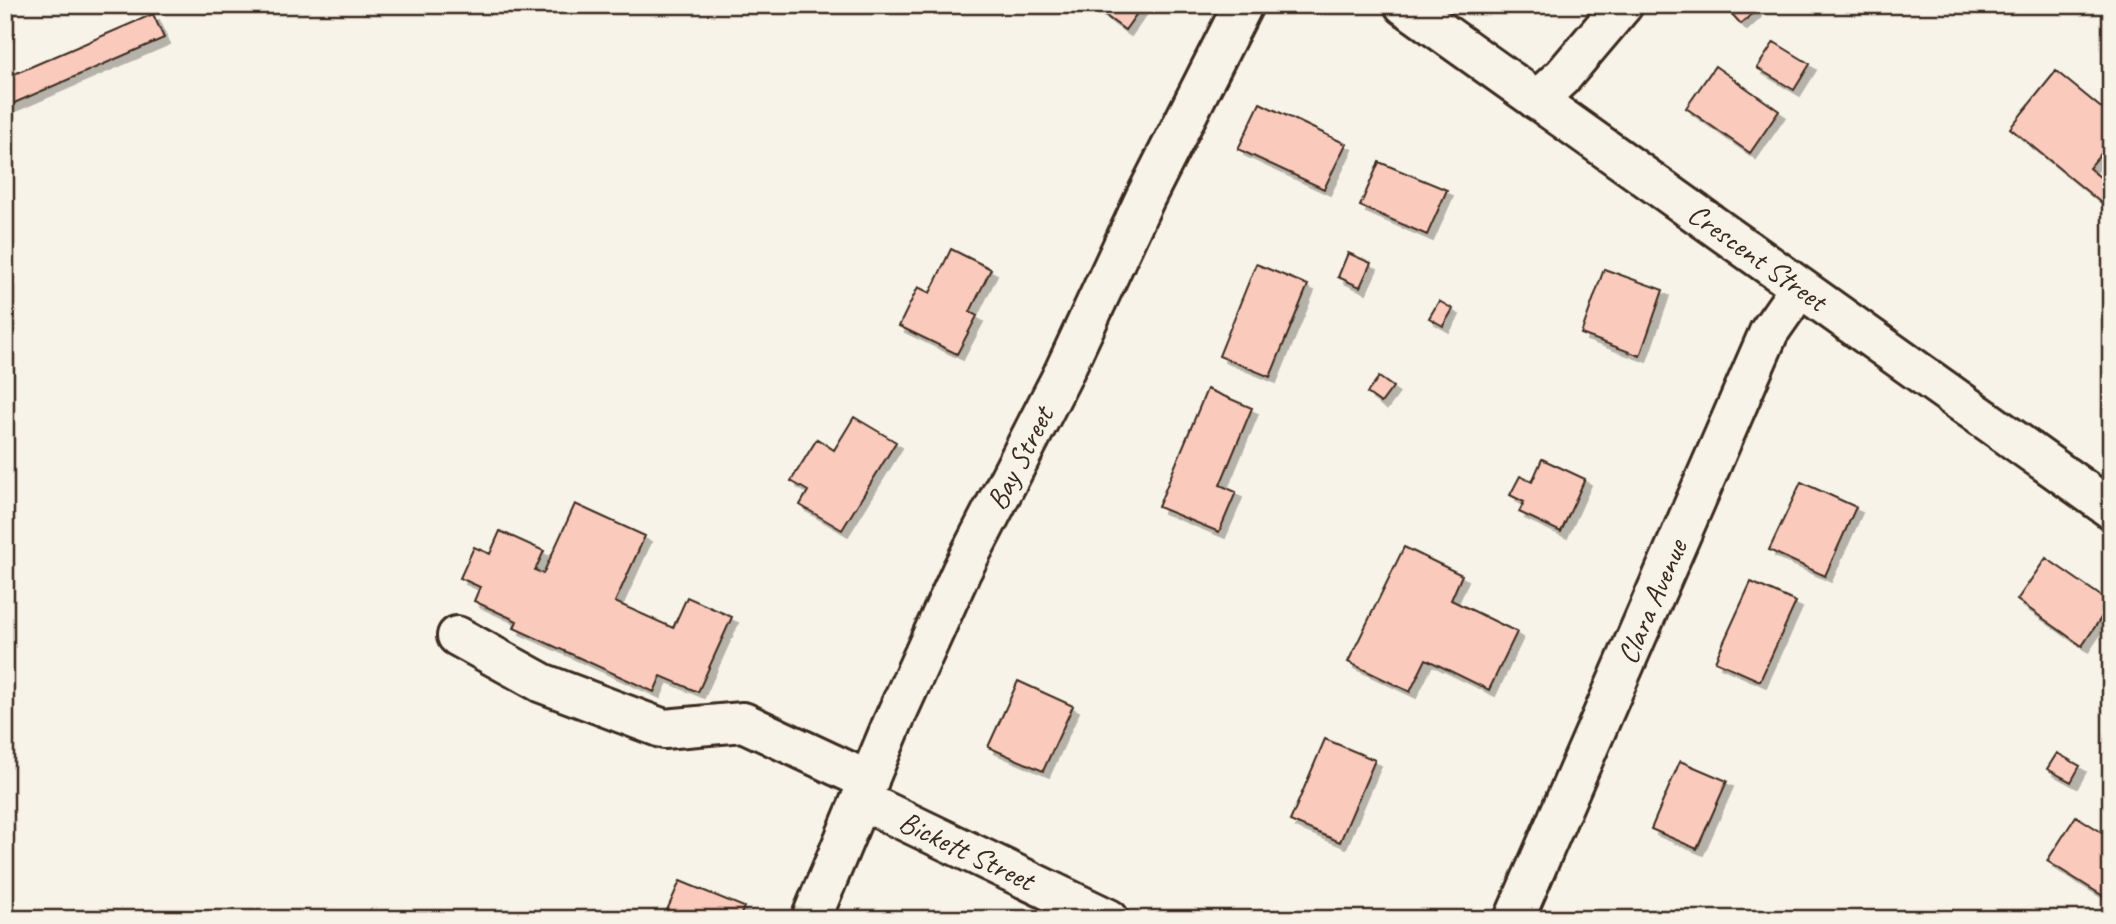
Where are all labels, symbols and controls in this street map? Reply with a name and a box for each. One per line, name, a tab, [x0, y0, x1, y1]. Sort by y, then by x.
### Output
street label: Crescent Street	[1681, 195, 1837, 321]
street label: Bay Street	[977, 398, 1063, 516]
street label: Clara Avenue	[1608, 532, 1696, 669]
street label: Bickett Street	[893, 802, 1043, 900]

